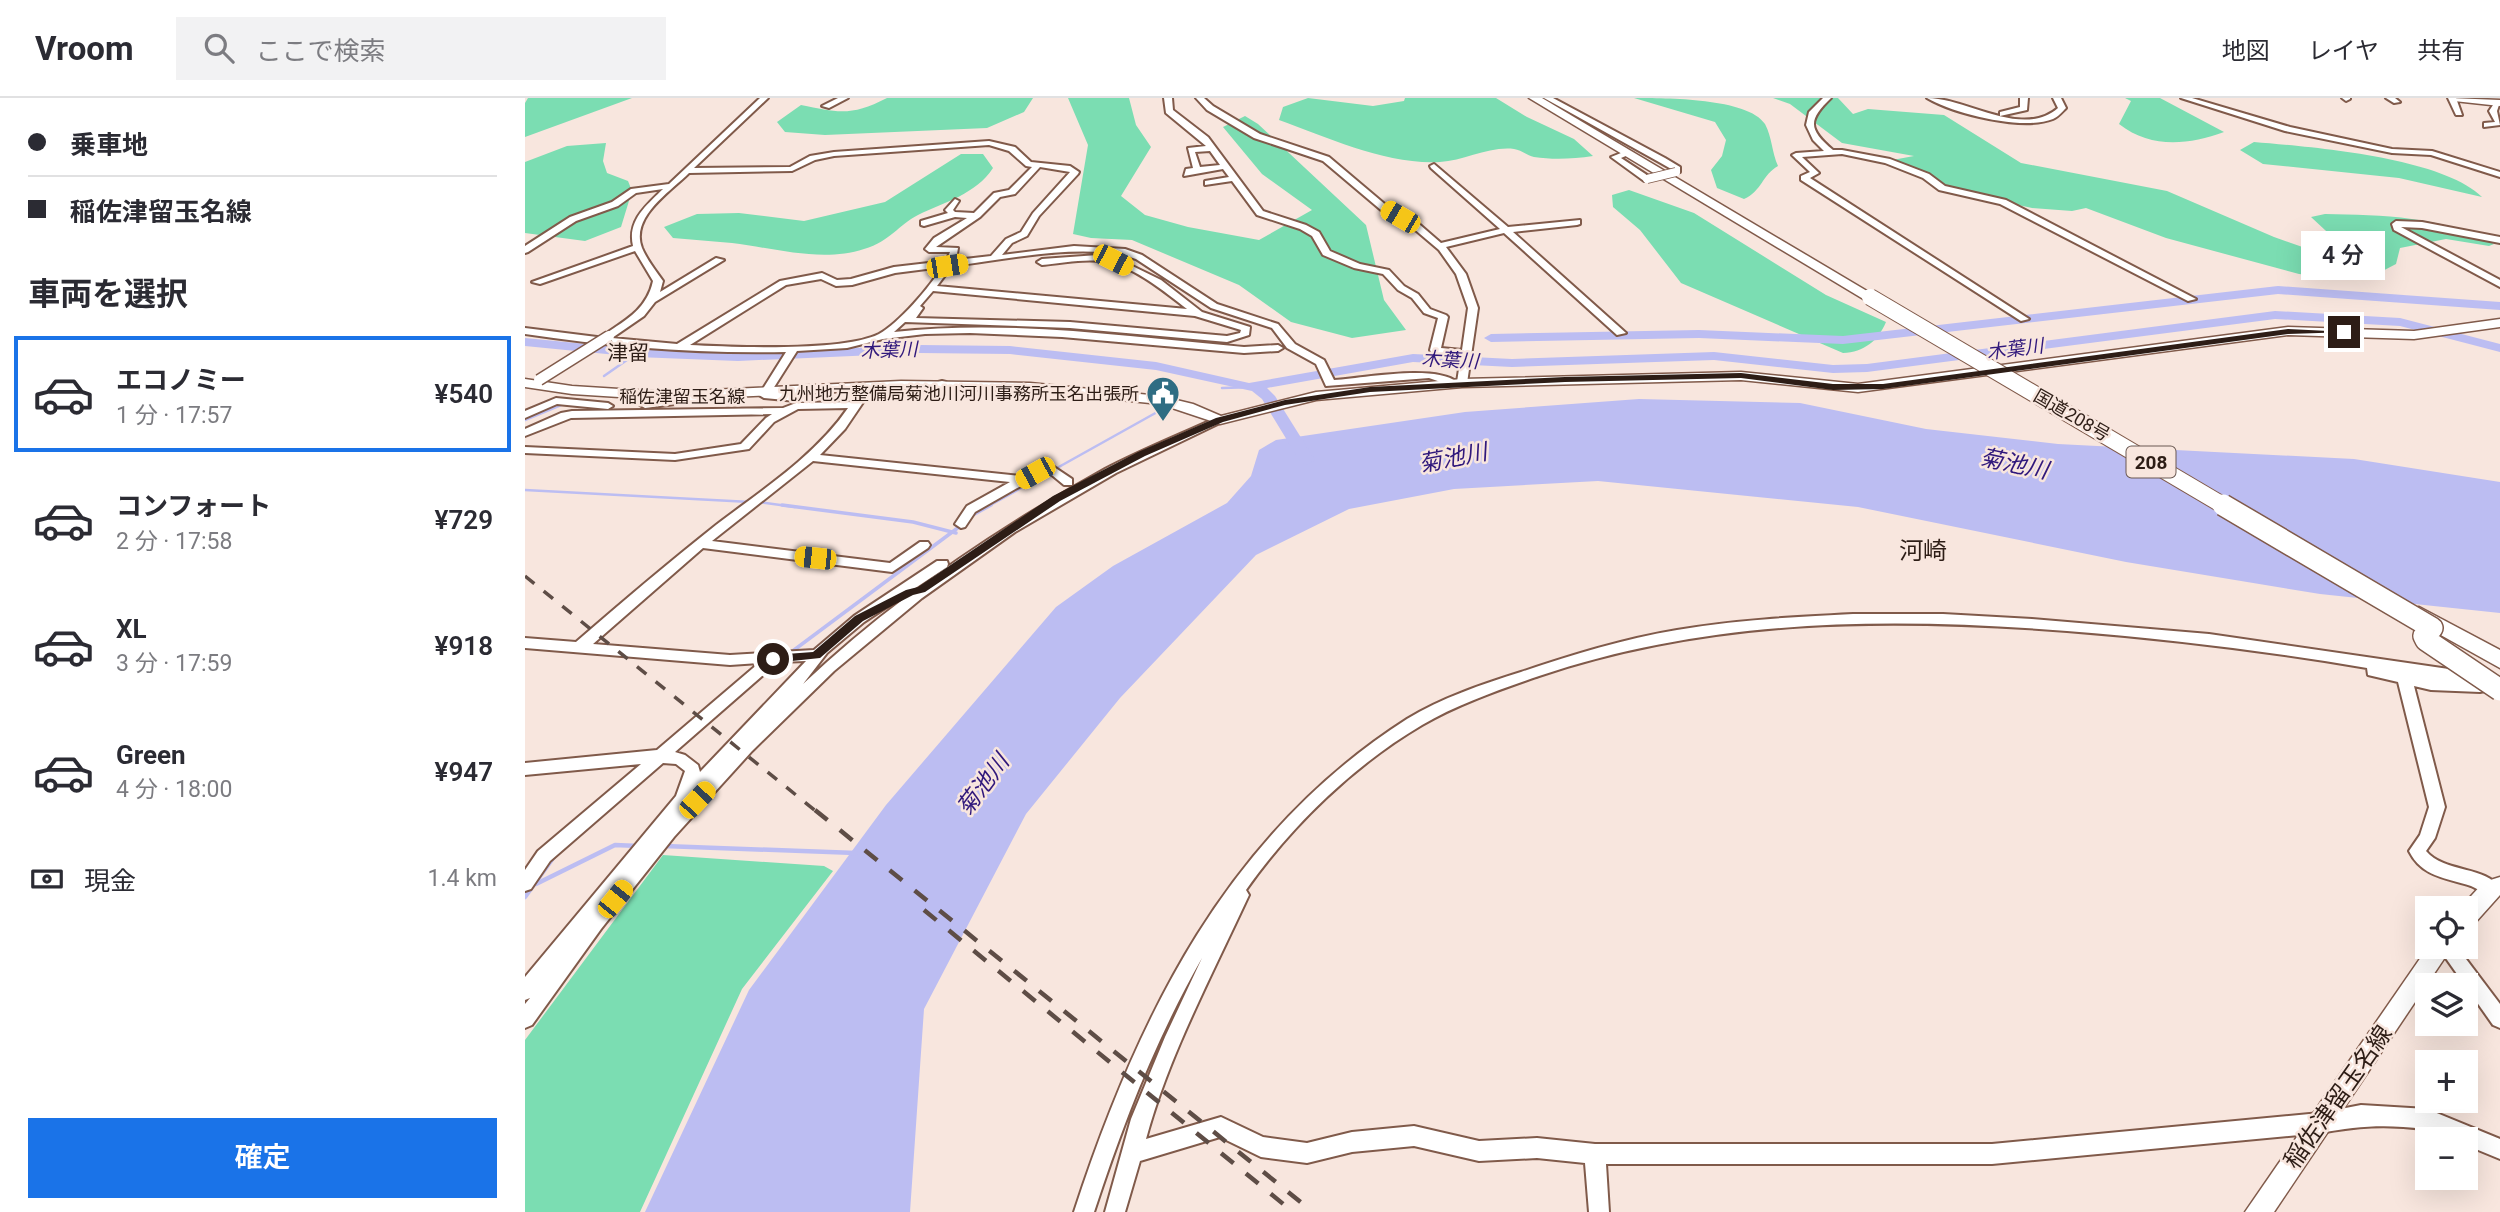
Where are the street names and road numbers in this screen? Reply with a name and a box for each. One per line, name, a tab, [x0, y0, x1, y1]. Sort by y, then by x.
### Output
street label: 国道208号	[2030, 385, 2114, 445]
street label: 稲佐津留玉名線	[619, 386, 745, 407]
road number: 208	[2127, 446, 2175, 478]
street label: 稲佐津留玉名線	[2278, 1020, 2398, 1174]

